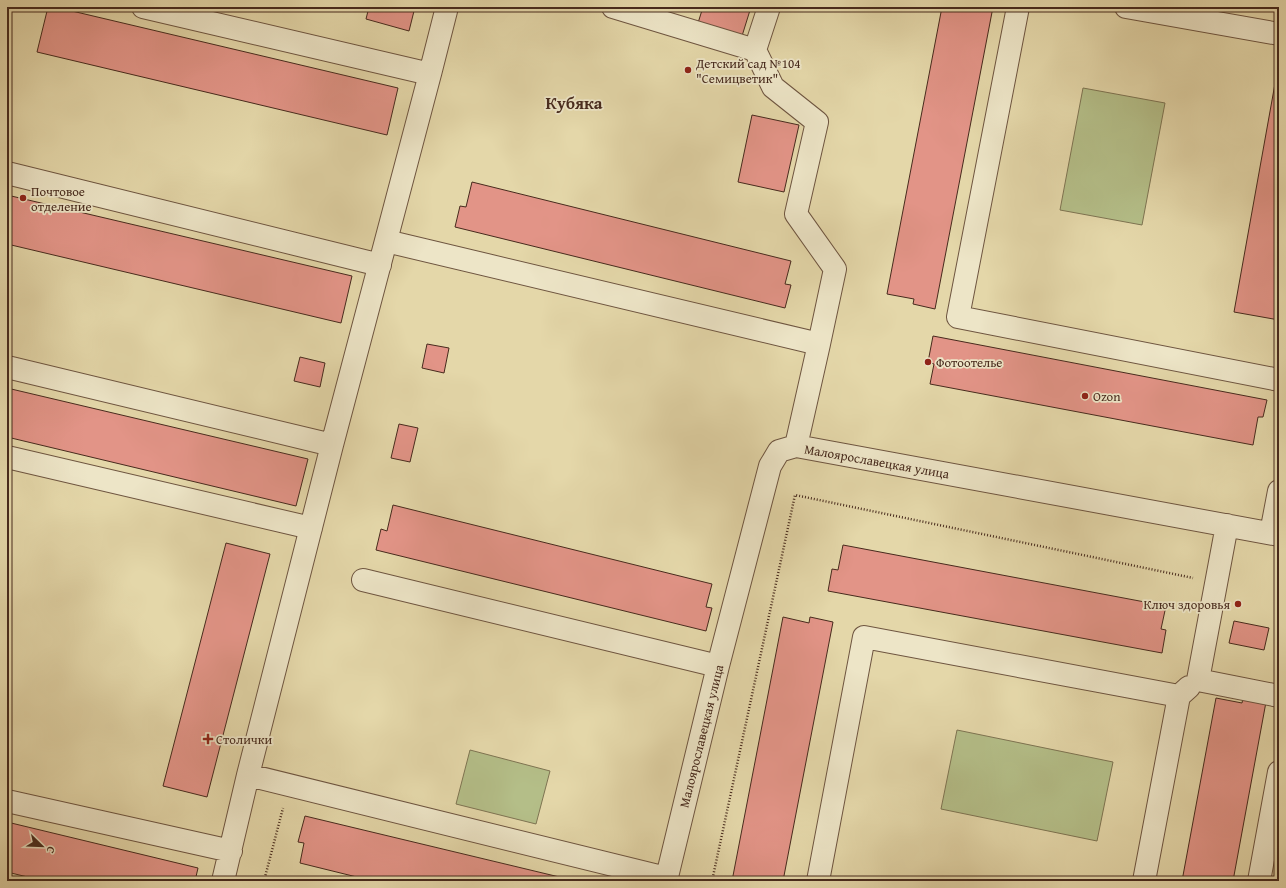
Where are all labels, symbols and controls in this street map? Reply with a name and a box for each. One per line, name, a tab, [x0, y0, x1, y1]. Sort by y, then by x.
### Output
place label: Детский сад №104 "Семицветик"	[695, 54, 801, 88]
marker: Детский сад №104 "Семицветик"	[683, 65, 693, 75]
district label: Кубяка	[545, 90, 603, 115]
place label: Почтовое отделение	[31, 182, 92, 216]
marker: Почтовое отделение	[18, 193, 28, 203]
place label: Фотоотелье	[936, 353, 1002, 372]
marker: Фотоотелье	[923, 357, 933, 367]
place label: Ozon	[1093, 387, 1121, 406]
marker: Ozon	[1080, 391, 1090, 401]
street label: Малоярославецкая улица	[803, 439, 952, 484]
place label: Ключ здоровья	[1144, 595, 1230, 614]
marker: Ключ здоровья	[1233, 599, 1243, 609]
street label: Малоярославецкая улица	[674, 662, 729, 810]
place label: Столички	[216, 730, 273, 749]
marker: Столички	[203, 734, 213, 744]
north arrow	[22, 826, 62, 866]
text: С	[43, 844, 60, 856]

